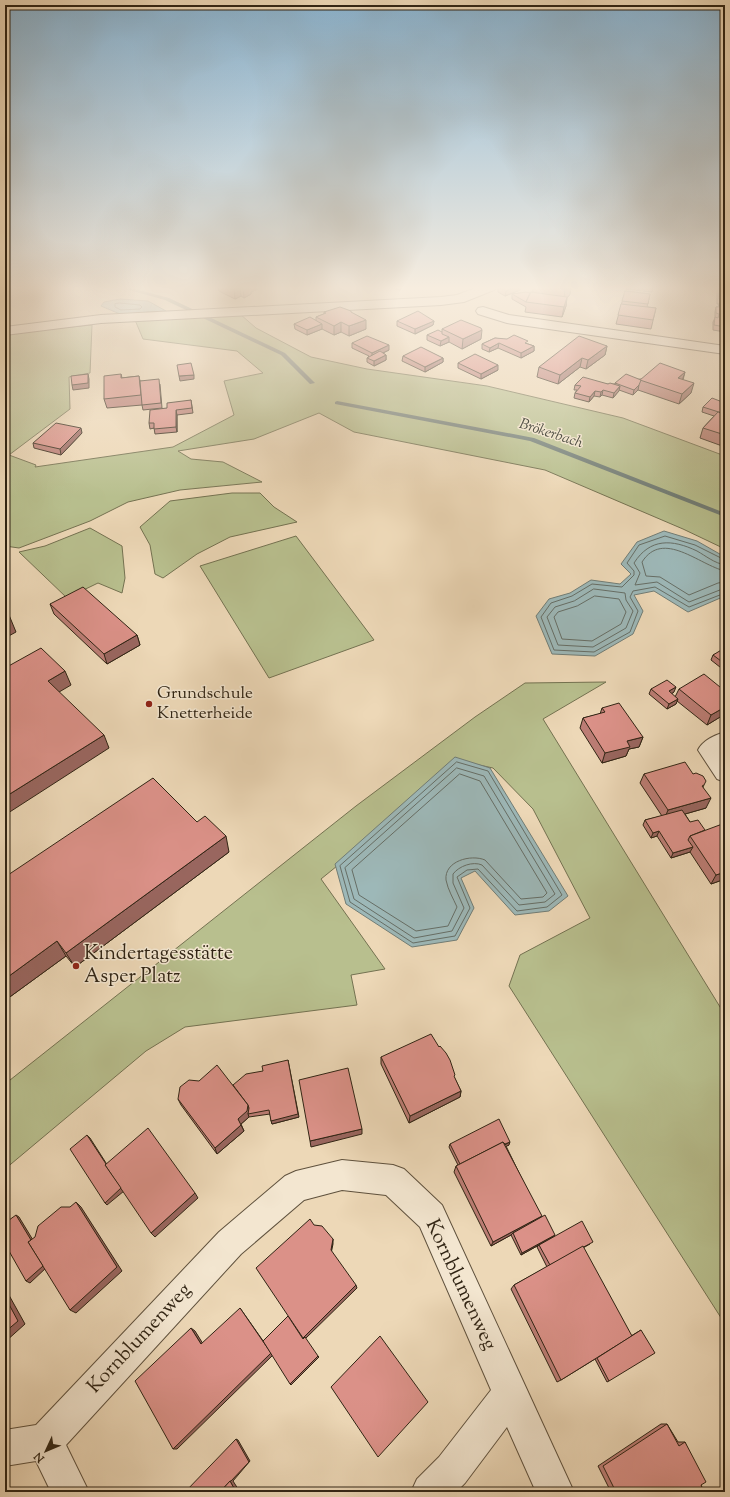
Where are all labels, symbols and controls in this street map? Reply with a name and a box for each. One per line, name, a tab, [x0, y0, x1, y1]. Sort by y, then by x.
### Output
water label: Brökerbach	[516, 414, 586, 454]
place label: Grundschule Knetterheide	[157, 682, 253, 726]
marker: Grundschule Knetterheide	[144, 699, 154, 709]
place label: Kindertagesstätte Asper Platz	[84, 940, 233, 992]
marker: Kindertagesstätte Asper Platz	[71, 961, 81, 971]
street label: Kornblumenweg	[417, 1215, 503, 1356]
street label: Kornblumenweg	[81, 1277, 199, 1401]
north arrow	[26, 1431, 66, 1471]
text: N	[31, 1448, 49, 1467]

